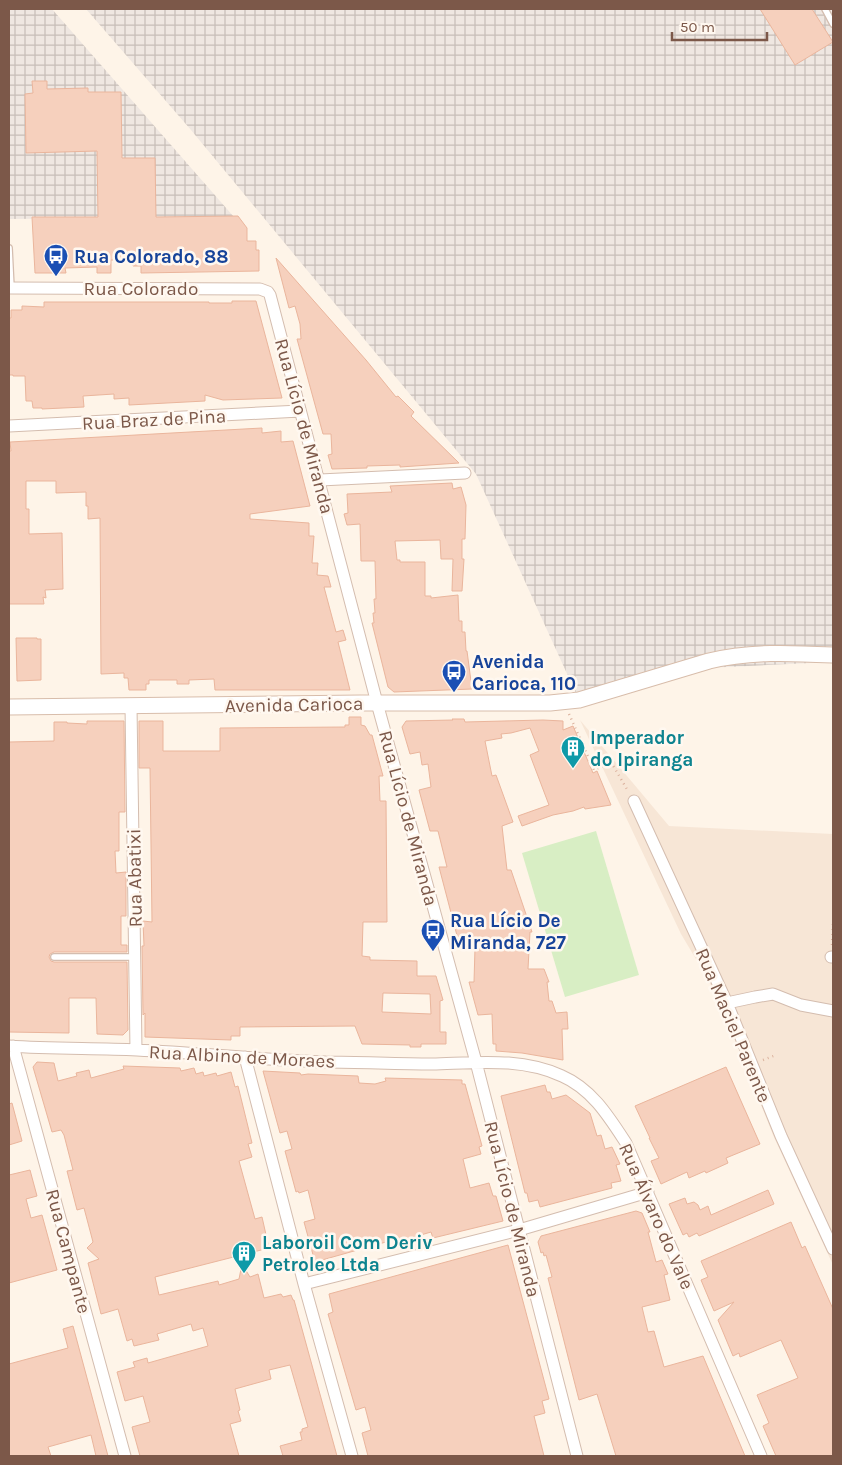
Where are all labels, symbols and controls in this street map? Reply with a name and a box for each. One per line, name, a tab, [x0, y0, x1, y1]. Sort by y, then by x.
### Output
scale bar	[672, 10, 767, 42]
text: 50 m	[680, 18, 715, 36]
bus stop icon: Rua Colorado, 88	[43, 243, 69, 277]
place label: Rua Colorado, 88	[74, 246, 229, 268]
street label: Rua Colorado	[84, 278, 198, 300]
street label: Rua Lício de Miranda	[270, 336, 338, 516]
street label: Rua Braz de Pina	[81, 405, 227, 435]
place label: Avenida Carioca, 110	[472, 651, 576, 695]
bus stop icon: Avenida Carioca, 110	[441, 659, 467, 693]
street label: Avenida Carioca	[225, 693, 363, 717]
place label: Imperador do Ipiranga	[590, 727, 693, 771]
street label: Rua Lício de Miranda	[374, 728, 442, 908]
building icon: Imperador do Ipiranga	[560, 735, 586, 769]
street label: Rua Abatixi	[123, 828, 147, 928]
place label: Rua Lício De Miranda, 727	[450, 910, 567, 954]
bus stop icon: Rua Lício De Miranda, 727	[420, 918, 446, 952]
street label: Rua Maciel Parente	[691, 945, 776, 1106]
street label: Rua Albino de Moraes	[148, 1041, 336, 1073]
street label: Rua Lício de Miranda	[479, 1119, 545, 1300]
street label: Rua Álvaro do Vale	[614, 1139, 699, 1293]
street label: Rua Campante	[41, 1187, 95, 1316]
place label: Laboroil Com Deriv Petroleo Ltda	[262, 1232, 432, 1276]
building icon: Laboroil Com Deriv Petroleo Ltda	[231, 1240, 257, 1274]

